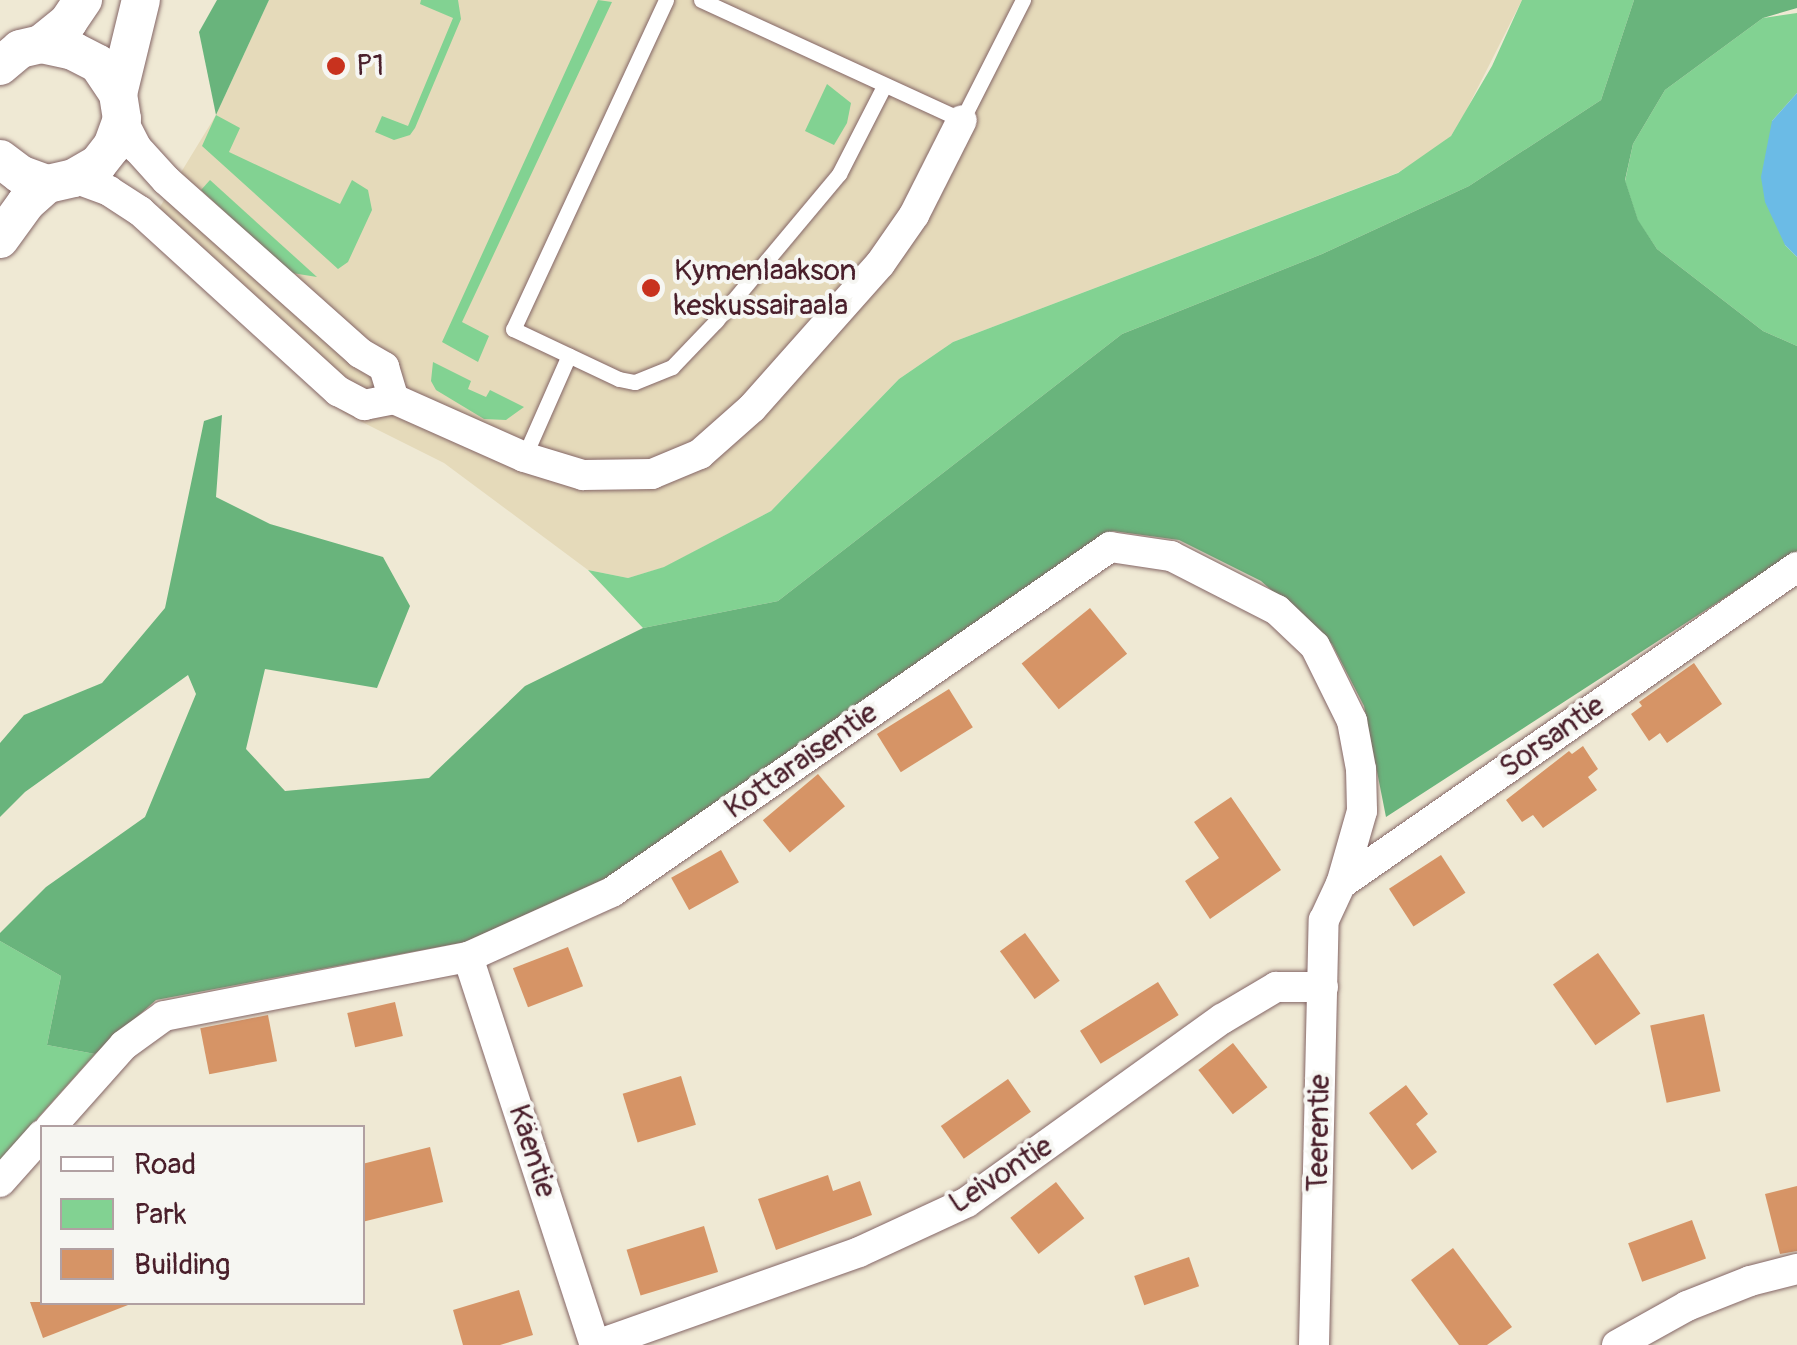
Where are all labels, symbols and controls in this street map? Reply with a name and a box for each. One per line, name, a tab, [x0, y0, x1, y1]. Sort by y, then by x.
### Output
place label: P1	[356, 48, 384, 84]
marker: P1	[325, 55, 347, 77]
place label: Kymenlaakson keskussairaala	[674, 253, 856, 324]
marker: Kymenlaakson keskussairaala	[638, 275, 664, 301]
street label: Sorsantie	[1493, 688, 1611, 786]
street label: Kottaraisentie	[717, 695, 885, 827]
street label: Teerentie	[1300, 1074, 1338, 1192]
street label: Käentie	[500, 1100, 564, 1202]
legend	[40, 1125, 365, 1305]
street label: Leivontie	[942, 1128, 1060, 1222]
text: Road	[134, 1146, 196, 1183]
text: Park	[134, 1196, 187, 1233]
text: Building	[134, 1246, 230, 1283]

